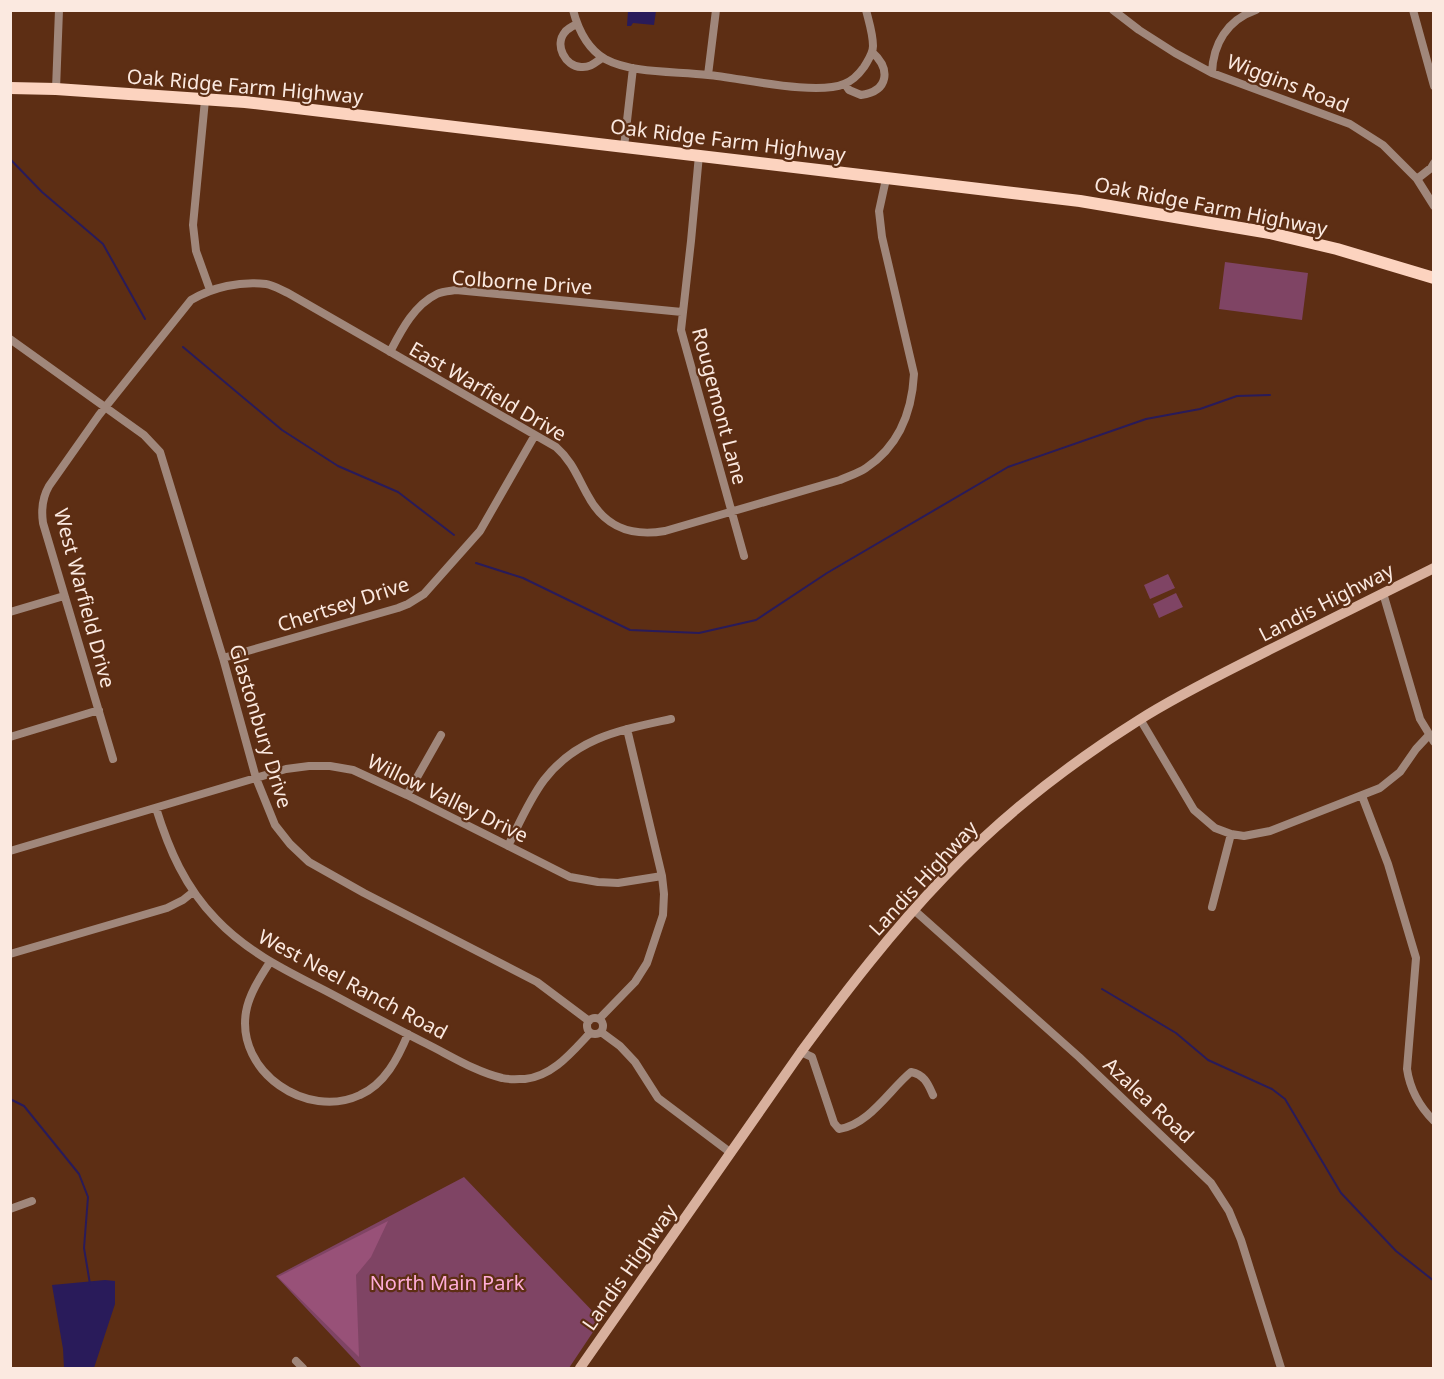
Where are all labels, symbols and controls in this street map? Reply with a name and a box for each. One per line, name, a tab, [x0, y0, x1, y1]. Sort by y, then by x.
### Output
street label: Wiggins Road	[1223, 47, 1353, 119]
street label: Oak Ridge Farm Highway	[126, 62, 365, 110]
street label: Oak Ridge Farm Highway	[609, 112, 848, 168]
street label: Oak Ridge Farm Highway	[1092, 170, 1331, 242]
street label: Colborne Drive	[451, 264, 593, 300]
street label: Rougemont Lane	[686, 325, 754, 487]
street label: East Warfield Drive	[404, 335, 572, 447]
street label: West Warfield Drive	[48, 505, 122, 691]
street label: Landis Highway	[1254, 556, 1399, 648]
street label: Chertsey Drive	[274, 570, 412, 638]
street label: Glastonbury Drive	[223, 641, 299, 811]
street label: Willow Valley Drive	[363, 747, 533, 849]
street label: Landis Highway	[863, 814, 984, 941]
street label: West Neel Ranch Road	[254, 923, 452, 1045]
street label: Azalea Road	[1098, 1051, 1200, 1149]
street label: Landis Highway	[575, 1198, 683, 1335]
park label: North Main Park	[370, 1269, 525, 1296]

